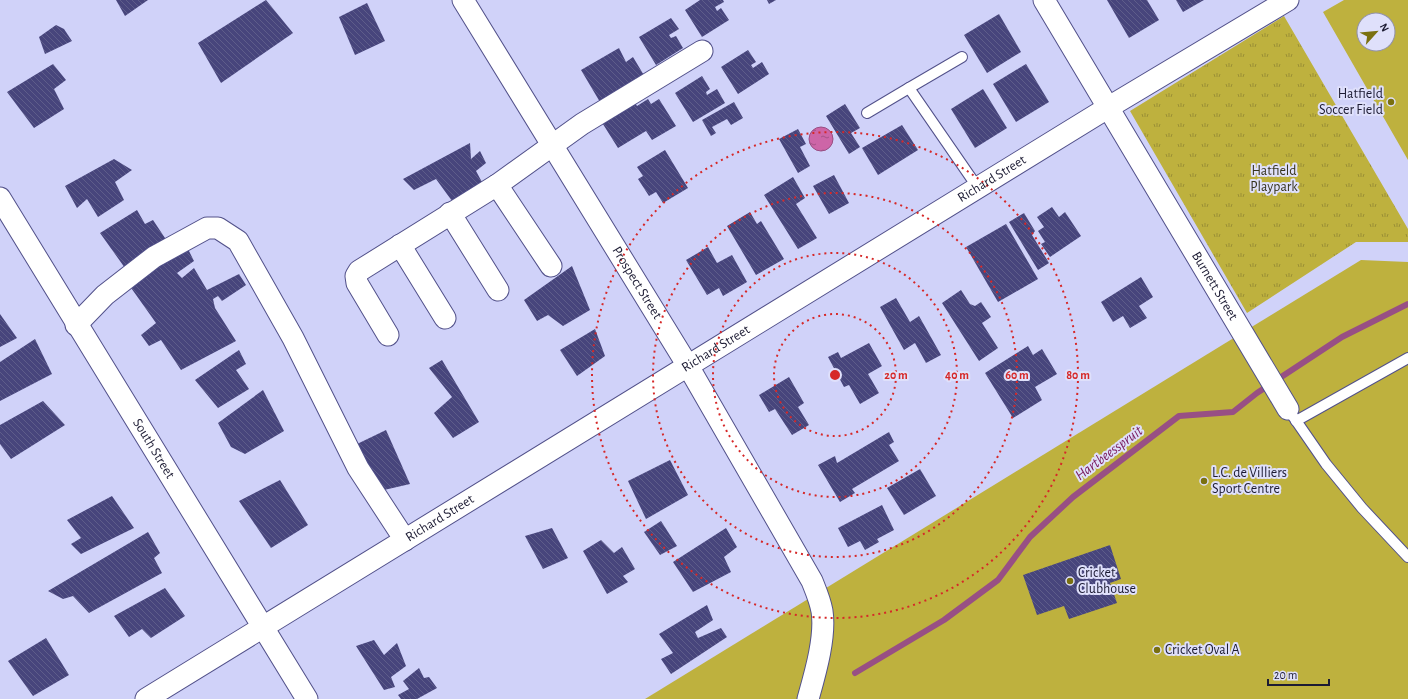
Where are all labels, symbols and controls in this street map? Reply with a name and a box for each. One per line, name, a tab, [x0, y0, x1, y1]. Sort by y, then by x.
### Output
north arrow	[1356, 12, 1396, 52]
text: N	[1378, 22, 1391, 34]
place label: Hatfield Soccer Field	[1319, 87, 1383, 117]
marker: Hatfield Soccer Field	[1386, 97, 1396, 107]
street label: Richard Street	[955, 152, 1029, 205]
park label: Hatfield Playpark	[1250, 164, 1298, 194]
street label: Prospect Street	[609, 244, 665, 322]
street label: Burnett Street	[1189, 249, 1241, 323]
street label: Richard Street	[679, 322, 753, 375]
centre of rings	[828, 368, 842, 382]
text: 20 m	[884, 369, 908, 381]
text: 40 m	[945, 369, 969, 381]
text: 60 m	[1005, 369, 1029, 381]
text: 80 m	[1066, 369, 1090, 381]
street label: South Street	[130, 416, 177, 482]
water label: Hartbeesspruit	[1072, 423, 1146, 483]
place label: L.C. de Villiers Sport Centre	[1212, 466, 1287, 496]
marker: L.C. de Villiers Sport Centre	[1199, 476, 1209, 486]
street label: Richard Street	[403, 492, 477, 545]
place label: Cricket Clubhouse	[1078, 566, 1136, 596]
marker: Cricket Clubhouse	[1065, 576, 1075, 586]
place label: Cricket Oval A	[1165, 643, 1240, 657]
marker: Cricket Oval A	[1152, 645, 1162, 655]
scale bar	[1268, 661, 1329, 687]
text: 20 m	[1274, 669, 1297, 681]

